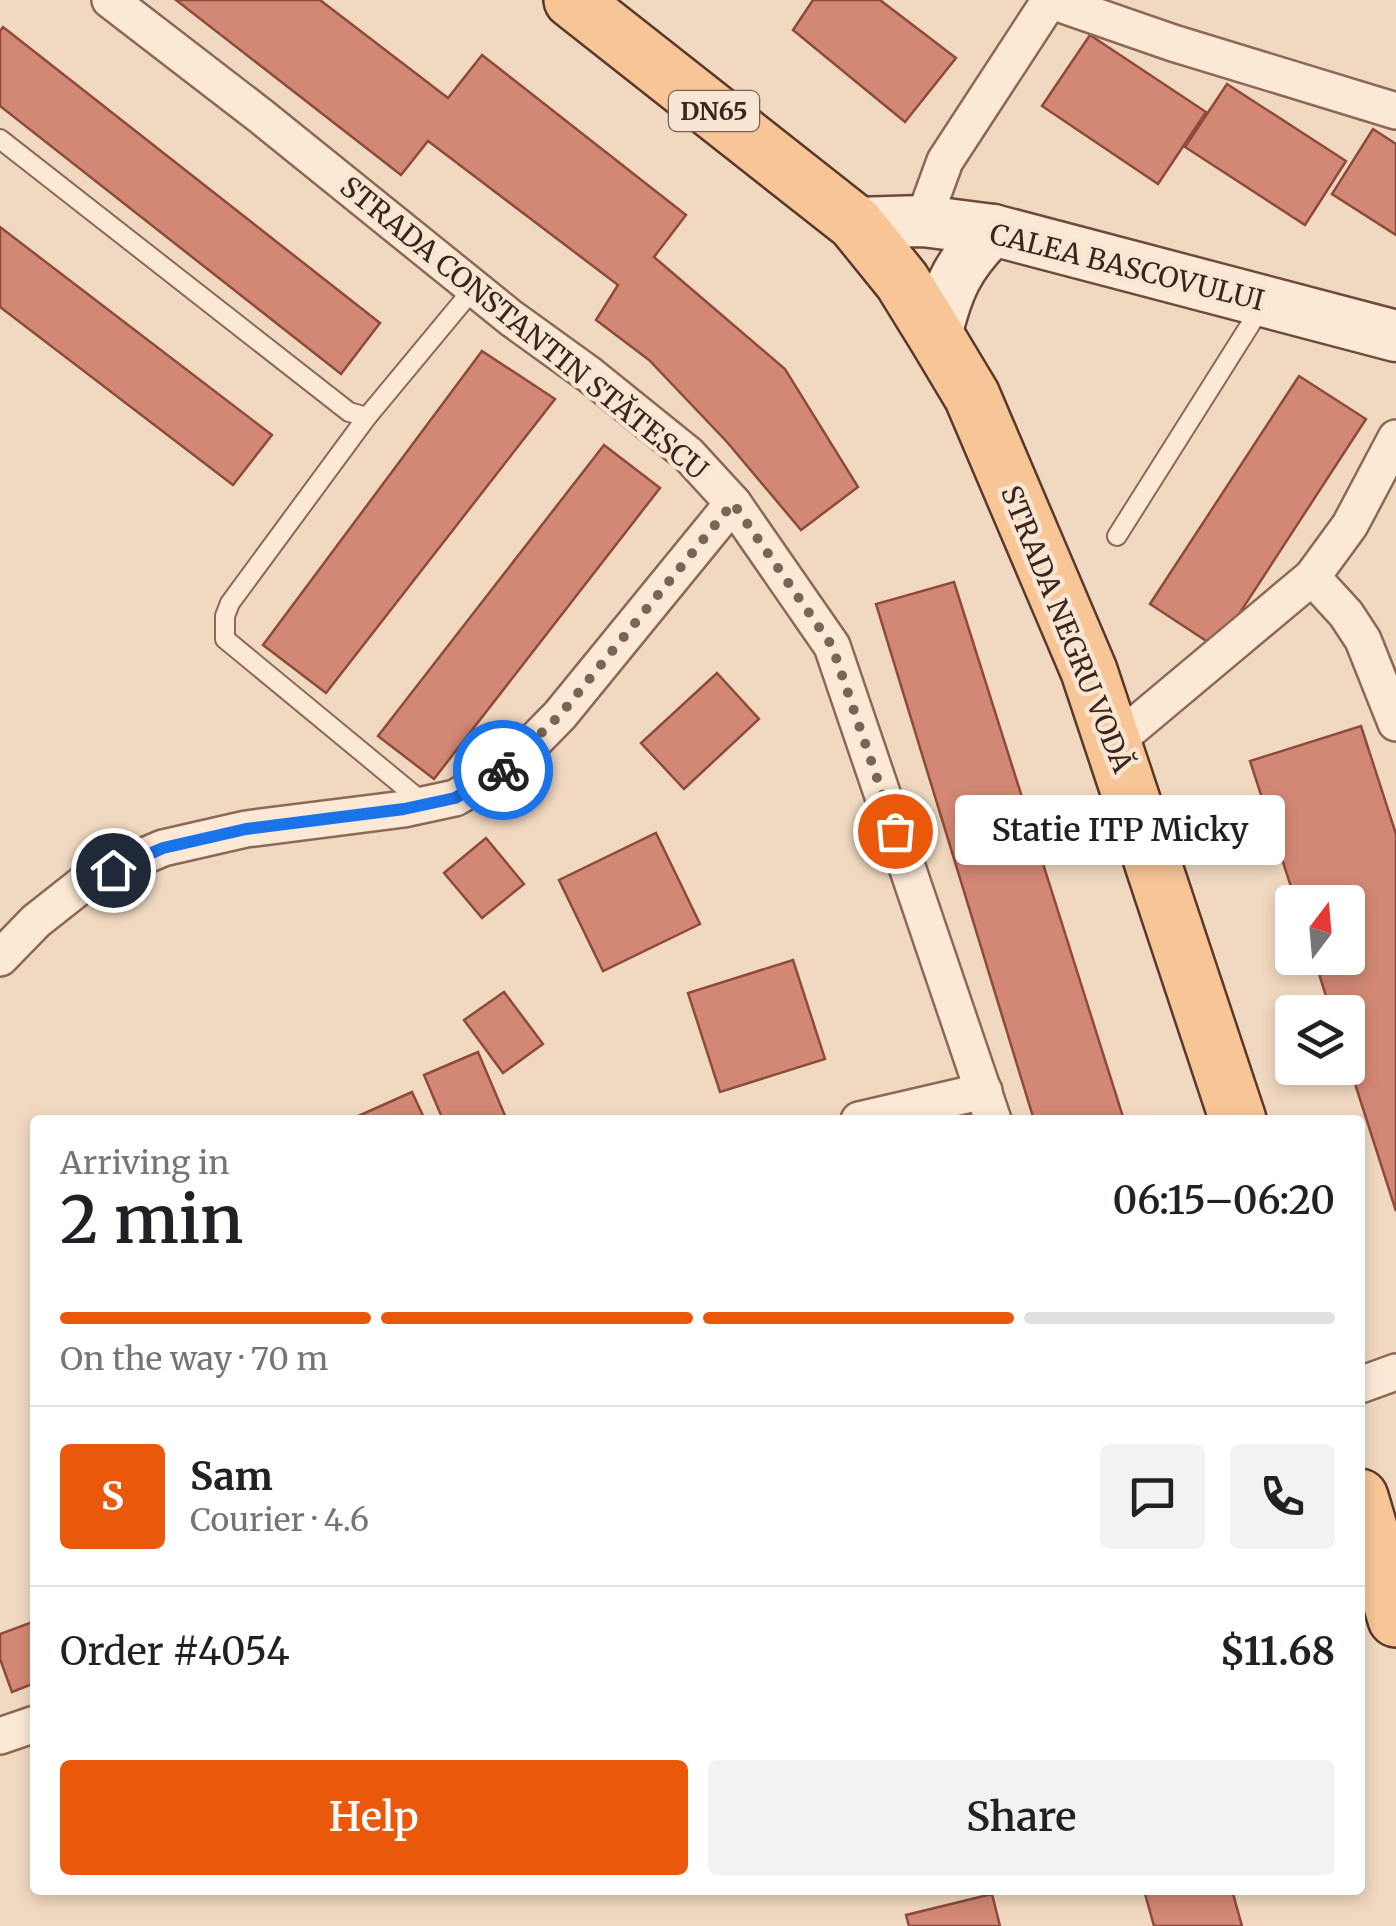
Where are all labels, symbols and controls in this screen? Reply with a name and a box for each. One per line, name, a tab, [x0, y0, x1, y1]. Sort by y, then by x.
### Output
road number: DN65	[669, 91, 759, 131]
street label: STRADA CONSTANTIN STĂTESCU	[333, 169, 715, 488]
street label: CALEA BASCOVULUI	[986, 215, 1268, 319]
street label: STRADA NEGRU VODĂ	[993, 480, 1141, 778]
courier	[453, 720, 553, 820]
icon: bike	[476, 743, 531, 798]
pin	[853, 789, 938, 874]
callout: Statie ITP Micky	[955, 796, 1285, 866]
icon: bag	[868, 804, 923, 859]
text: Statie ITP Micky	[991, 810, 1249, 850]
pin	[71, 828, 156, 913]
icon: home	[86, 843, 141, 898]
north arrow	[1275, 885, 1365, 975]
map controls	[1275, 885, 1365, 1085]
button: layers	[1275, 995, 1365, 1085]
text: Arriving in	[60, 1143, 229, 1183]
text: 06:15–06:20	[1113, 1177, 1335, 1224]
text: 2 min	[60, 1179, 244, 1261]
text: On the way · 70 m	[60, 1339, 328, 1379]
button: chat	[1100, 1444, 1205, 1549]
button: phone	[1230, 1444, 1335, 1549]
text: Sam	[190, 1453, 273, 1500]
text: S	[101, 1473, 124, 1520]
text: Courier · 4.6	[190, 1500, 369, 1540]
text: Order #4054	[60, 1628, 290, 1675]
text: $11.68	[1220, 1628, 1335, 1675]
button: Help	[60, 1760, 688, 1875]
button: Share	[708, 1760, 1335, 1875]

